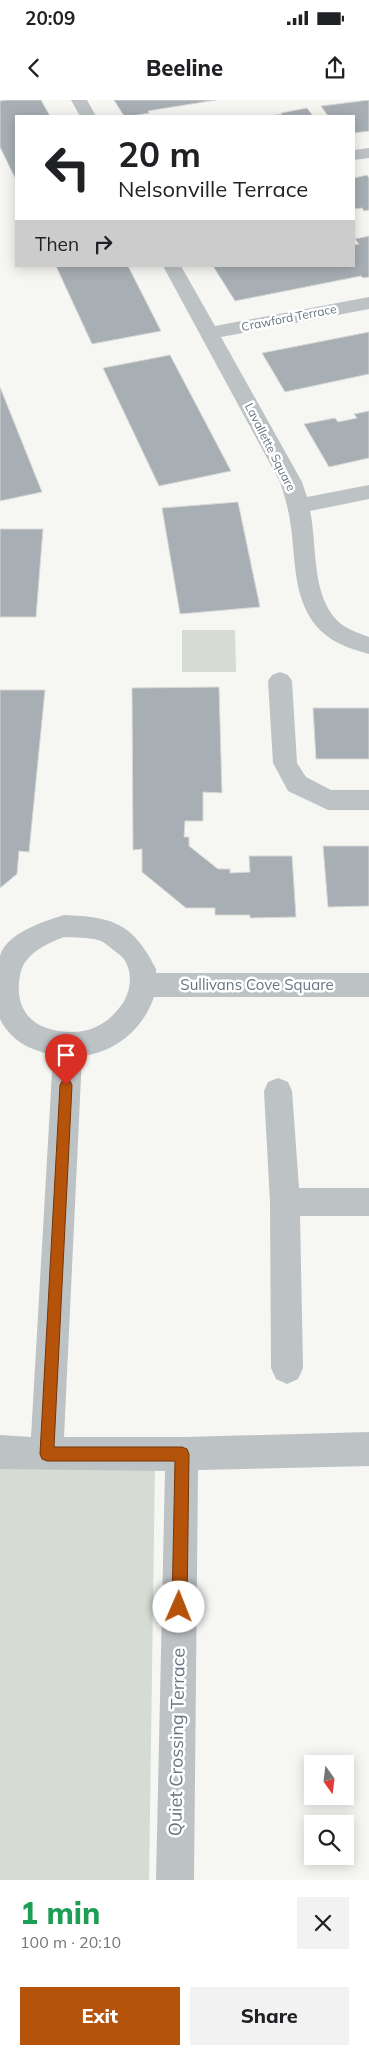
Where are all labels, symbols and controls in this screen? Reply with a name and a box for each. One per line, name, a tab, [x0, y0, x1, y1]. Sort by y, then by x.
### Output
text: 20:09	[25, 6, 75, 30]
icon: back	[20, 54, 48, 82]
text: Beeline	[146, 54, 223, 82]
icon: share	[321, 54, 349, 82]
text: 20 m	[118, 132, 201, 176]
icon: left	[35, 135, 100, 200]
text: Nelsonville Terrace	[118, 175, 308, 203]
icon: right	[89, 230, 117, 258]
text: Then	[35, 232, 79, 256]
street label: Crawford Terrace	[240, 301, 338, 334]
street label: Lavallette Square	[242, 400, 299, 493]
street label: Sullivans Cove Square	[180, 975, 334, 994]
pin	[45, 1034, 87, 1085]
icon: arrive	[52, 1041, 80, 1069]
position arrow	[152, 1580, 204, 1632]
street label: Quiet Crossing Terrace	[163, 1648, 190, 1836]
north arrow	[304, 1755, 354, 1805]
map controls	[304, 1755, 354, 1865]
button: search	[304, 1815, 354, 1865]
text: 1 min	[20, 1894, 100, 1932]
button: close	[297, 1897, 349, 1949]
text: 100 m · 20:10	[20, 1932, 121, 1952]
button: Exit	[20, 1987, 180, 2045]
button: Share	[190, 1987, 349, 2045]

